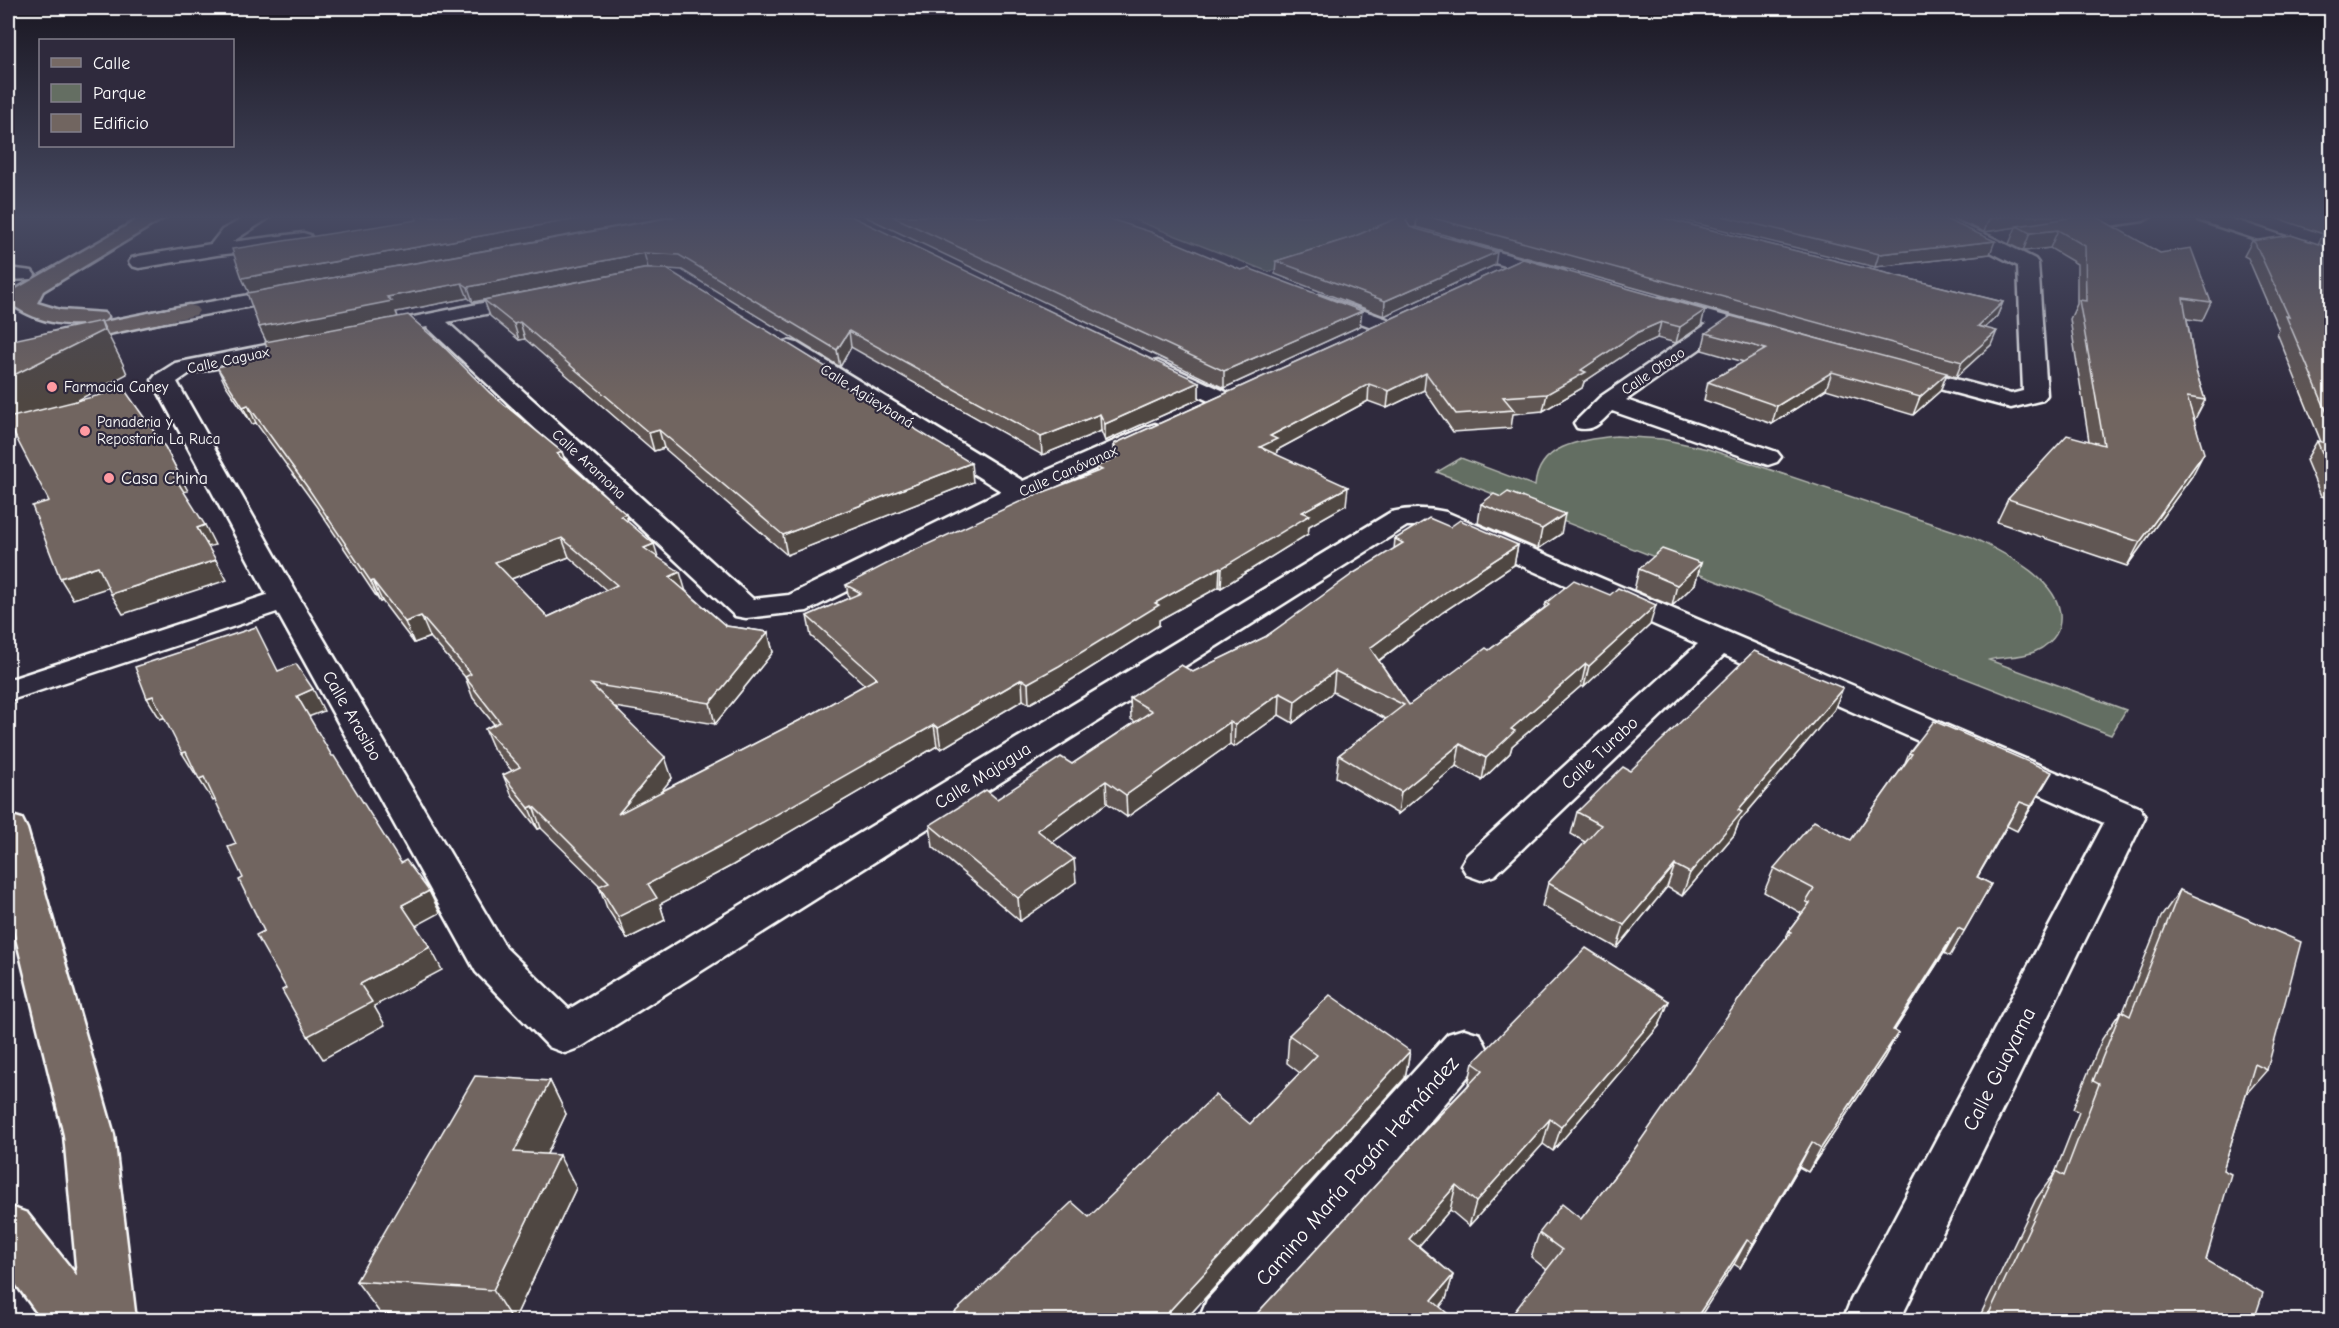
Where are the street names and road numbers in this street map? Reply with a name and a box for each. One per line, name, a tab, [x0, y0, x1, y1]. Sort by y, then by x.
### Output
street label: Calle Caguax	[185, 342, 272, 377]
street label: Calle Otoao	[1618, 343, 1688, 399]
street label: Calle Agüeybaná	[817, 360, 917, 432]
street label: Calle Aramona	[548, 425, 630, 503]
street label: Calle Canóvanax	[1016, 441, 1121, 501]
street label: Calle Arasibo	[318, 667, 386, 765]
street label: Calle Turabo	[1557, 712, 1643, 794]
street label: Calle Majagua	[931, 738, 1035, 814]
street label: Calle Guayama	[1958, 1003, 2040, 1135]
street label: Camino María Pagán Hernández	[1251, 1051, 1463, 1291]

